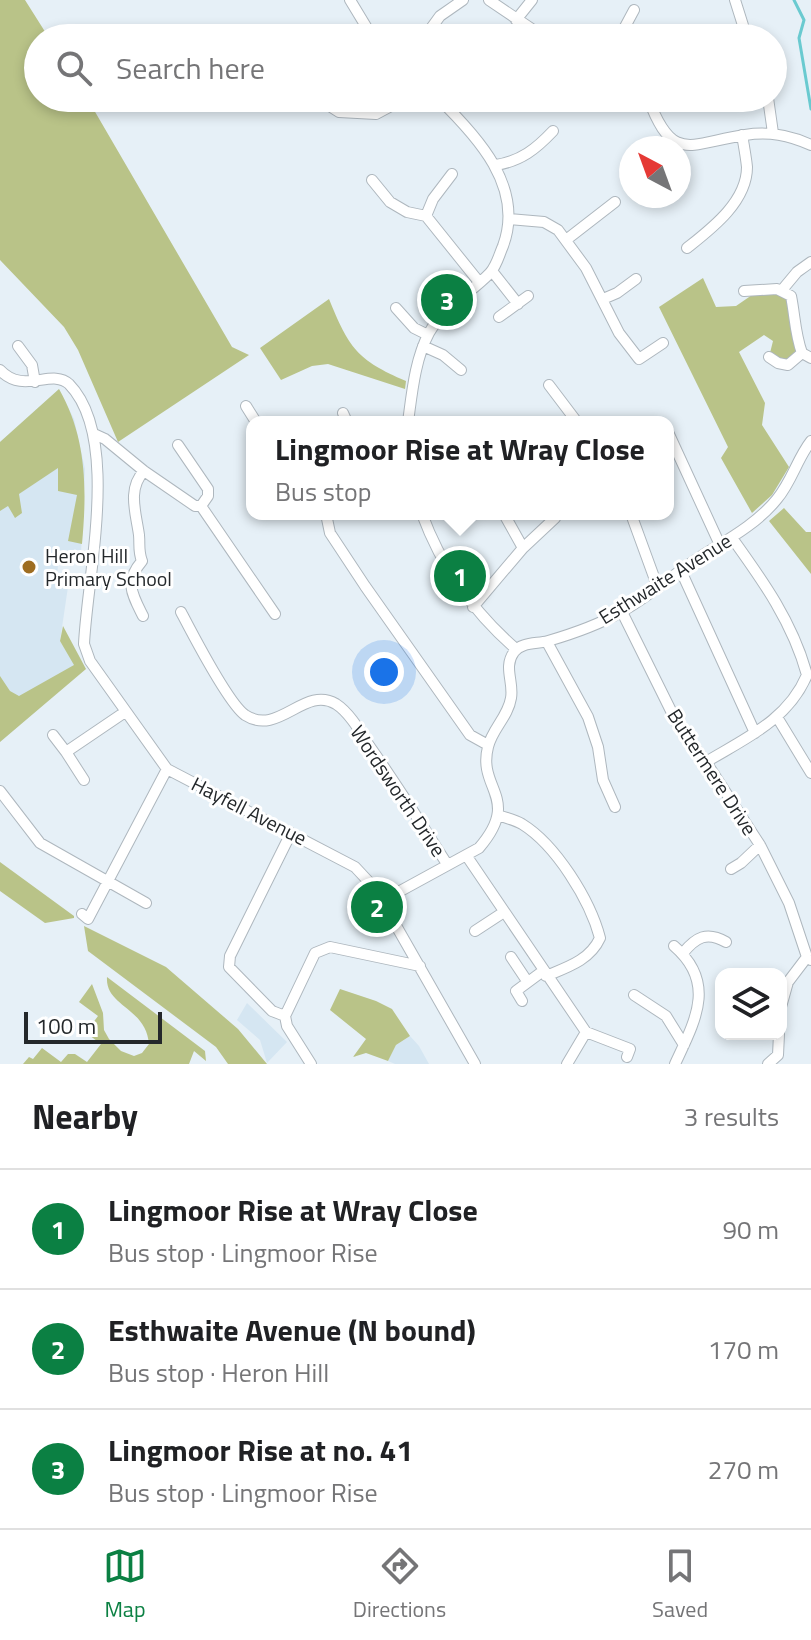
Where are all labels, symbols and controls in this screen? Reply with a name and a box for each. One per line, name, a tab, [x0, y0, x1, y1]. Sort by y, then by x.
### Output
search box	[24, 24, 787, 112]
text: Search here	[116, 45, 265, 91]
icon: search	[52, 46, 96, 90]
north arrow	[619, 136, 691, 208]
pin: 3	[421, 270, 473, 330]
popup	[246, 416, 674, 520]
text: Lingmoor Rise at Wray Close	[275, 426, 645, 472]
text: Bus stop	[275, 472, 371, 511]
street label: Esthwaite Avenue	[592, 525, 737, 632]
place label: Heron Hill Primary School	[45, 540, 172, 594]
pin: 1	[434, 546, 486, 606]
marker: Heron Hill Primary School	[20, 558, 38, 576]
your location	[364, 652, 404, 692]
street label: Buttermere Drive	[660, 702, 765, 841]
street label: Wordsworth Drive	[343, 719, 454, 863]
street label: Hayfell Avenue	[186, 768, 312, 853]
pin: 2	[351, 877, 403, 937]
map controls	[715, 968, 787, 1040]
button: layers	[715, 968, 787, 1040]
scale bar	[24, 1008, 162, 1044]
text: 100 m	[36, 1009, 96, 1043]
text: Nearby	[32, 1090, 138, 1142]
text: 3 results	[684, 1097, 779, 1136]
text: Lingmoor Rise at Wray Close	[108, 1187, 478, 1233]
text: 1	[51, 1210, 65, 1249]
text: 90 m	[722, 1210, 779, 1249]
text: Bus stop · Lingmoor Rise	[108, 1233, 378, 1272]
text: Esthwaite Avenue (N bound)	[108, 1307, 476, 1353]
text: 2	[51, 1330, 65, 1369]
text: 170 m	[708, 1330, 779, 1369]
text: Bus stop · Heron Hill	[108, 1353, 329, 1392]
text: Lingmoor Rise at no. 41	[108, 1427, 413, 1473]
text: 3	[51, 1450, 65, 1489]
text: 270 m	[708, 1450, 779, 1489]
text: Bus stop · Lingmoor Rise	[108, 1473, 378, 1512]
tab: Map	[103, 1544, 147, 1626]
tab: Directions	[353, 1544, 446, 1626]
tab: Saved	[652, 1544, 708, 1626]

